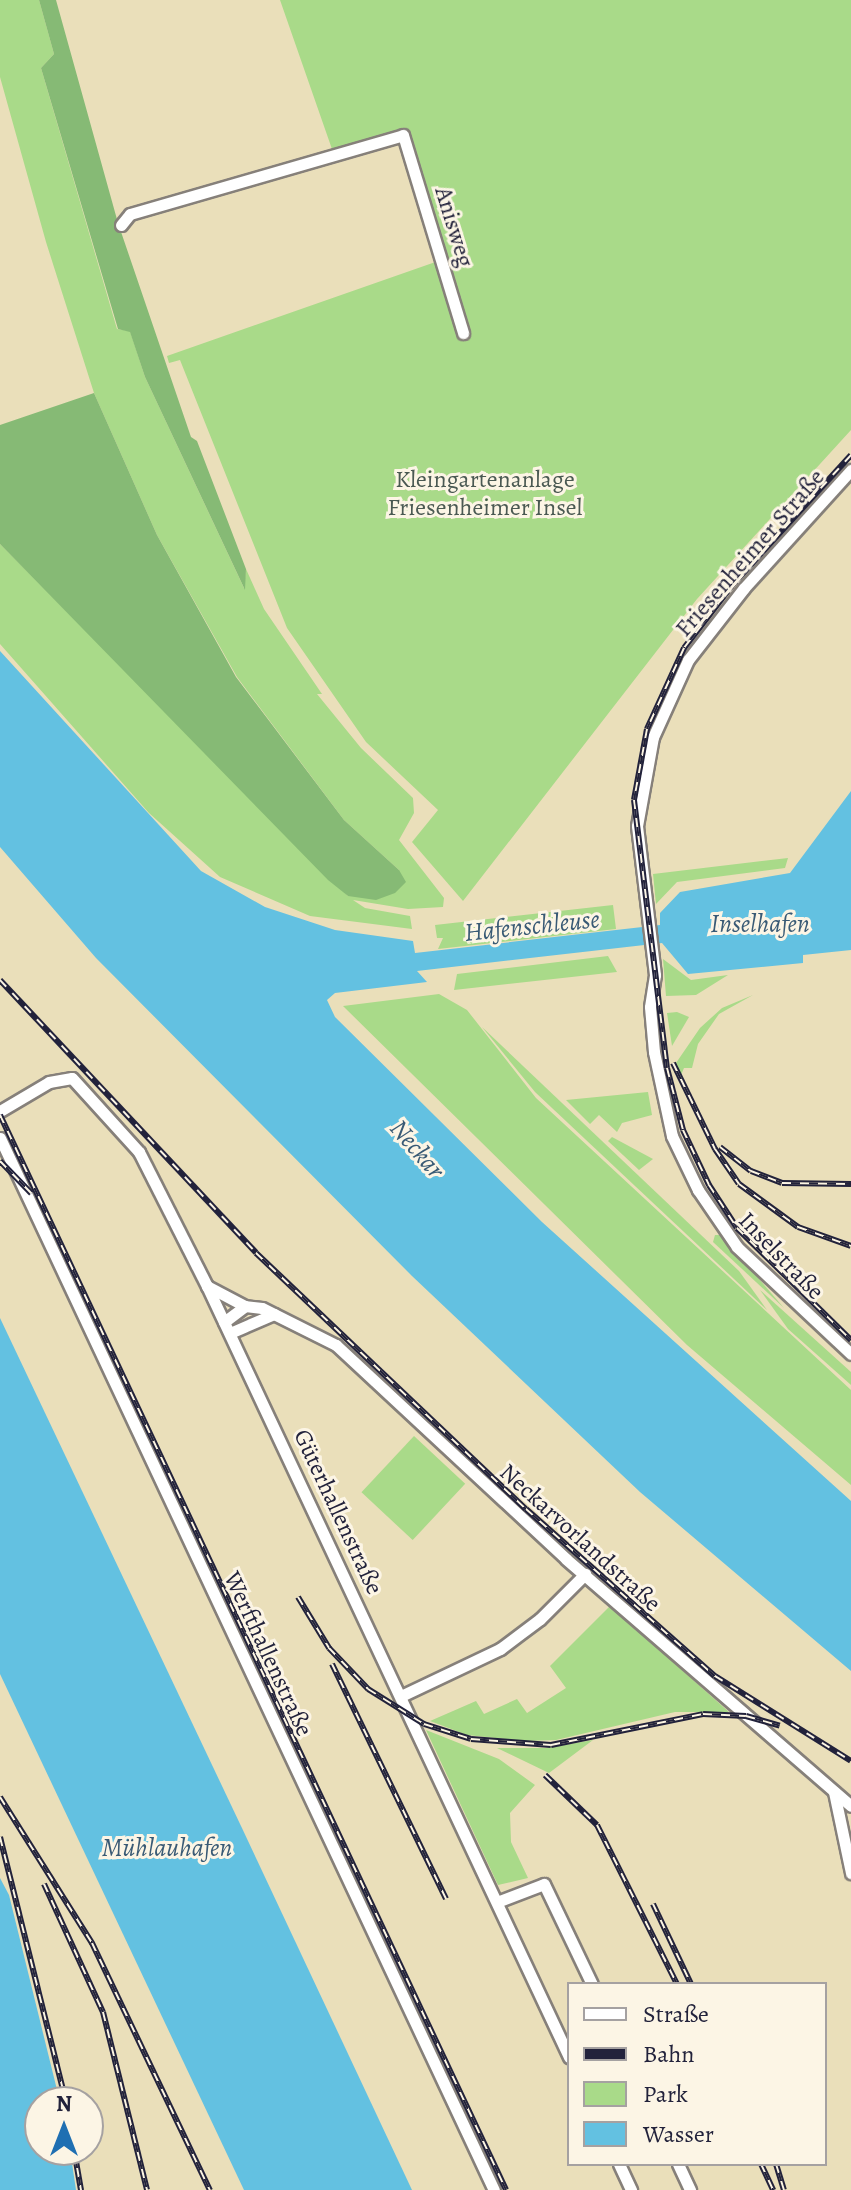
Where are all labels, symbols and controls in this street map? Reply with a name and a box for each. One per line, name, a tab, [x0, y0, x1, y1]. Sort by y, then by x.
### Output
street label: Anisweg	[428, 183, 480, 271]
street label: Friesenheimer Straße	[669, 463, 831, 643]
park label: Kleingartenanlage Friesenheimer Insel	[388, 466, 582, 522]
water label: Hafenschleuse	[463, 903, 601, 949]
water label: Inselhafen	[710, 908, 810, 940]
water label: Neckar	[383, 1113, 451, 1185]
street label: Inselstraße	[732, 1206, 830, 1306]
street label: Güterhallenstraße	[287, 1425, 389, 1599]
street label: Neckarvorlandstraße	[493, 1458, 667, 1618]
street label: Werfthallenstraße	[217, 1567, 319, 1741]
water label: Mühlauhafen	[102, 1832, 232, 1864]
legend	[567, 1982, 827, 2166]
text: Straße	[643, 1998, 709, 2030]
text: Bahn	[643, 2038, 694, 2070]
text: Park	[643, 2078, 688, 2110]
north arrow	[24, 2086, 104, 2166]
text: N	[56, 2089, 72, 2119]
text: Wasser	[643, 2118, 714, 2150]

